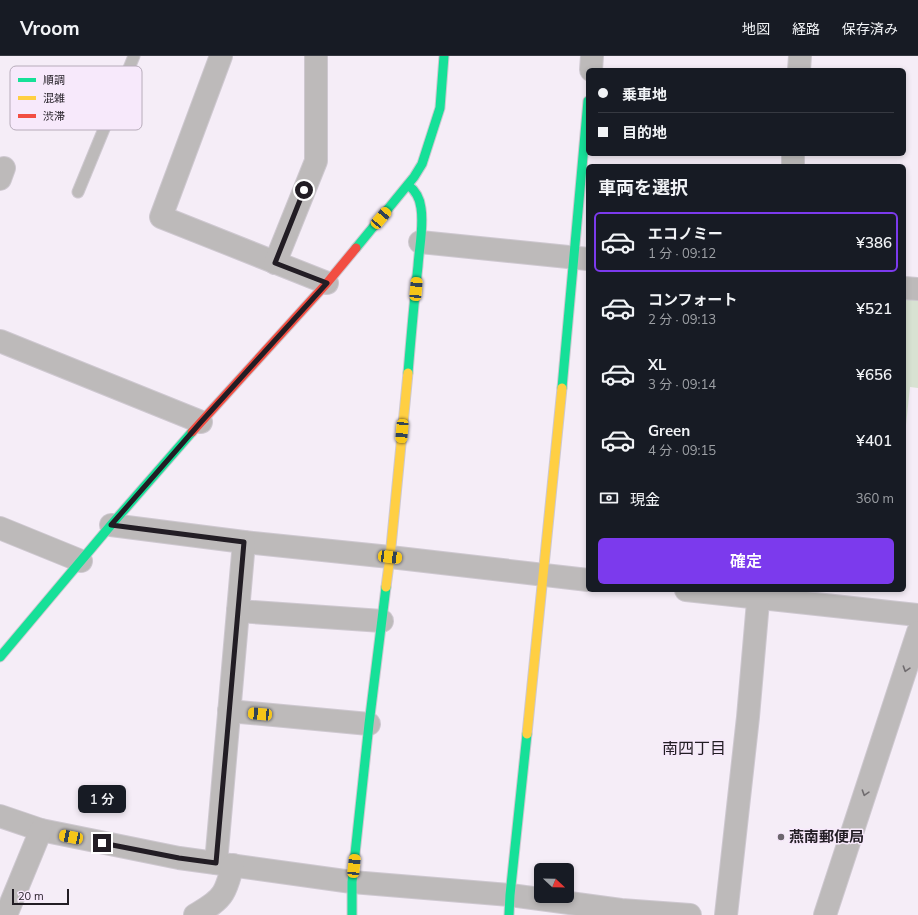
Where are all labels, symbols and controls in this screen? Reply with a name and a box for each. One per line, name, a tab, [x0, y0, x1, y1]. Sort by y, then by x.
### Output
text: Vroom	[20, 16, 80, 40]
text: 地図	[742, 20, 770, 38]
text: 経路	[792, 20, 820, 38]
text: 保存済み	[842, 20, 898, 38]
legend	[10, 66, 142, 130]
text: 順調	[43, 73, 65, 87]
text: 乗車地	[622, 85, 667, 104]
text: 混雑	[43, 91, 65, 105]
text: 渋滞	[43, 109, 65, 123]
text: 目的地	[622, 123, 667, 142]
text: 車両を選択	[598, 176, 688, 199]
route start	[295, 181, 313, 199]
car	[369, 205, 393, 231]
icon: car	[600, 224, 636, 260]
text: エコノミー	[648, 224, 723, 243]
text: ¥386	[856, 233, 892, 252]
text: 1 分 · 09:12	[648, 245, 716, 261]
car	[409, 277, 423, 301]
icon: car	[600, 290, 636, 326]
text: コンフォート	[648, 290, 738, 309]
text: ¥521	[856, 299, 892, 318]
text: 2 分 · 09:13	[648, 311, 716, 327]
text: XL	[648, 355, 666, 374]
icon: car	[600, 356, 636, 392]
text: ¥656	[856, 365, 892, 384]
text: 3 分 · 09:14	[648, 376, 716, 392]
car	[395, 419, 409, 443]
text: Green	[648, 421, 690, 440]
icon: car	[600, 422, 636, 458]
text: ¥401	[856, 431, 892, 450]
text: 4 分 · 09:15	[648, 442, 716, 458]
icon: cash	[598, 487, 620, 509]
text: 現金	[630, 490, 660, 509]
text: 360 m	[856, 490, 894, 506]
button: 確定	[598, 538, 894, 584]
car	[377, 550, 403, 564]
one-way arrow	[902, 666, 911, 673]
car	[248, 707, 272, 721]
district label: 南四丁目	[662, 738, 726, 758]
callout: 1 分	[78, 785, 126, 813]
one-way arrow	[862, 789, 870, 796]
text: 1 分	[90, 791, 114, 807]
place label: 燕南郵便局	[789, 827, 864, 846]
car	[58, 829, 84, 845]
marker: 燕南郵便局	[776, 832, 786, 842]
route end	[93, 834, 111, 852]
car	[347, 853, 361, 879]
north arrow	[534, 863, 574, 903]
map controls	[534, 863, 574, 903]
scale bar	[12, 887, 69, 906]
text: 20 m	[18, 889, 44, 903]

